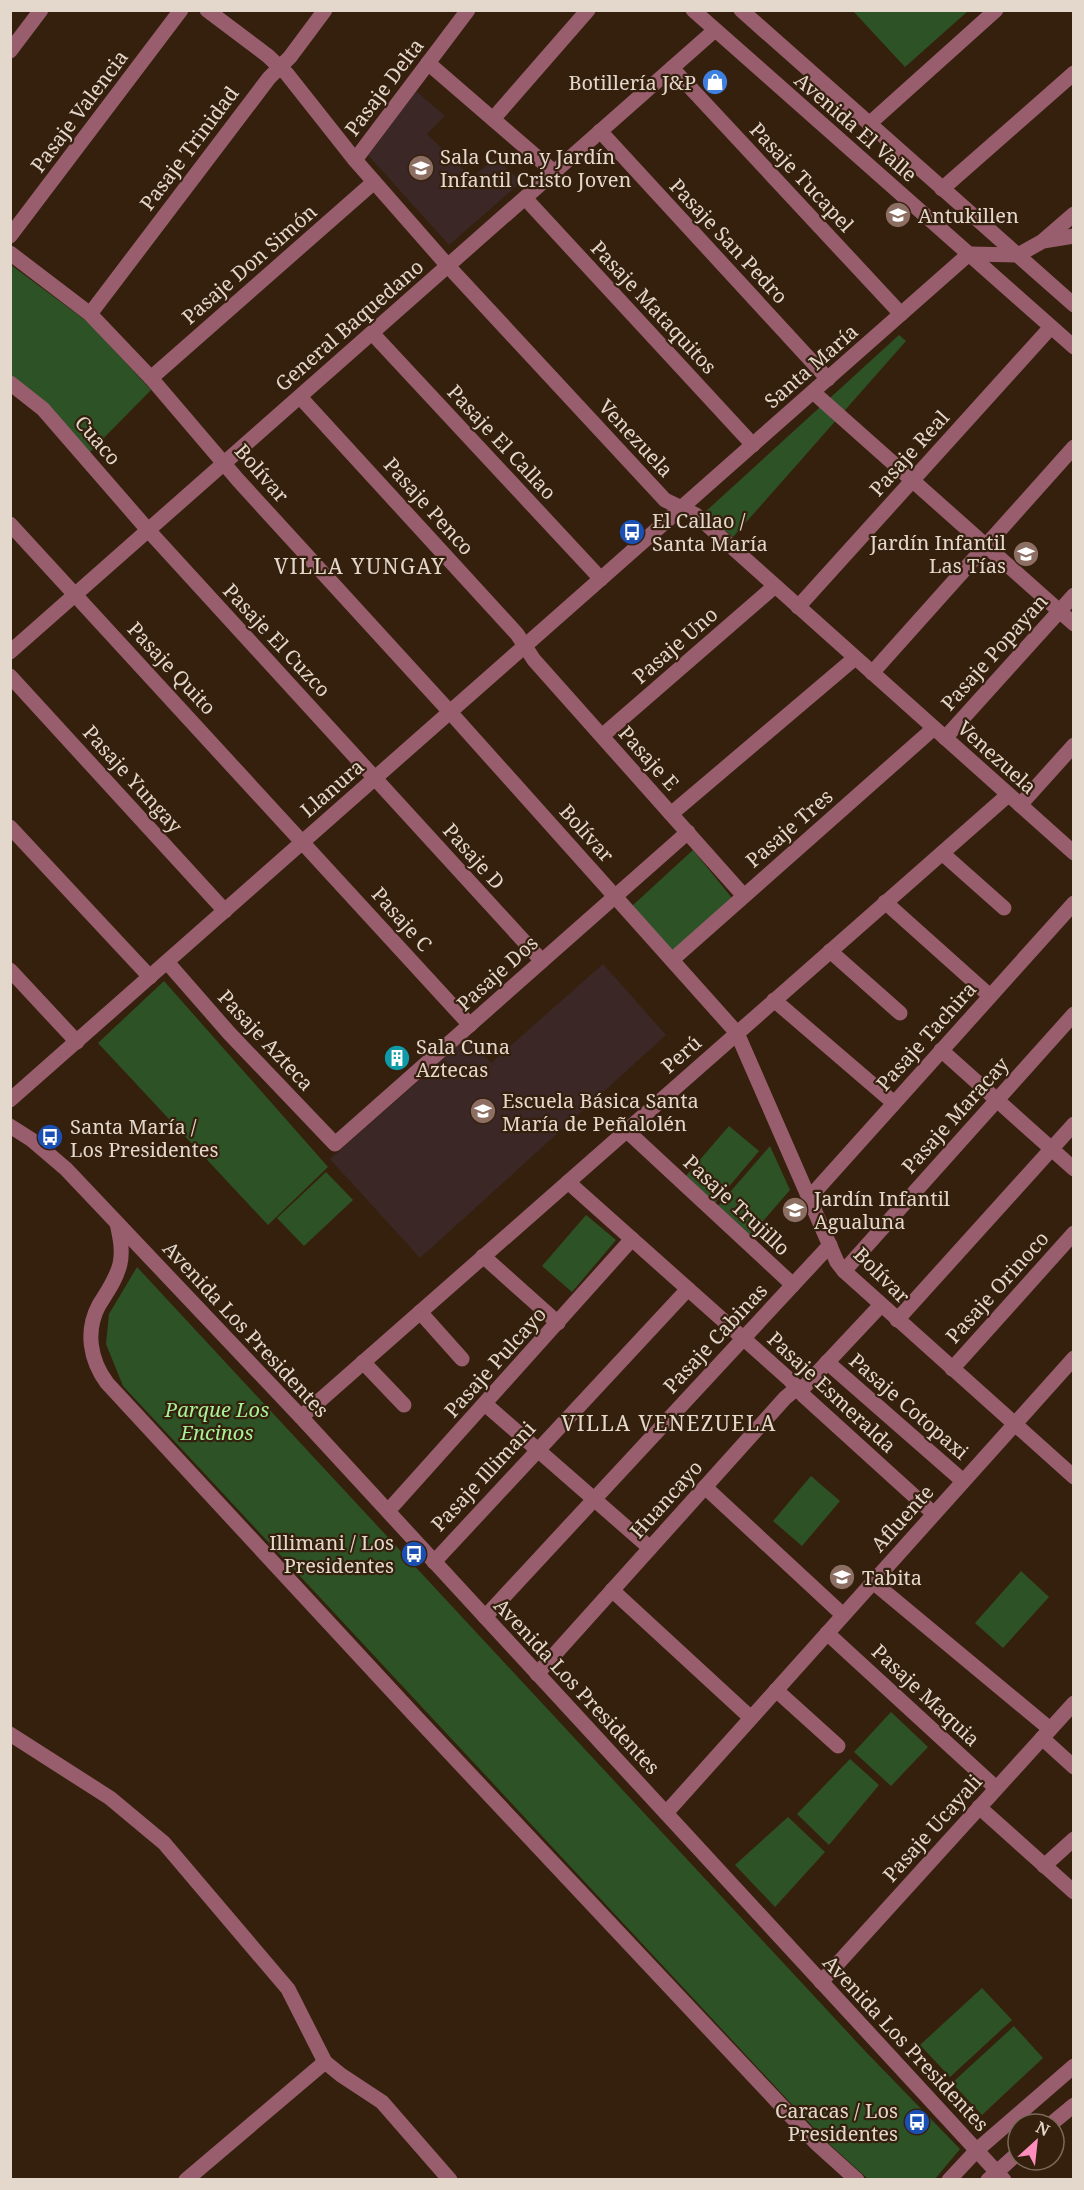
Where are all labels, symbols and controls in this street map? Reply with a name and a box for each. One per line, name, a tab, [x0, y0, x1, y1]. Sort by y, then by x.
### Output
street label: Pasaje Delta	[339, 33, 429, 141]
street label: Pasaje Valencia	[24, 44, 134, 178]
street label: Avenida El Valle	[789, 66, 923, 188]
shop icon: Botillería J&P	[700, 67, 730, 97]
place label: Botillería J&P	[569, 69, 696, 96]
street label: Pasaje Trinidad	[133, 80, 245, 216]
street label: Pasaje Tucapel	[744, 116, 860, 238]
place label: Sala Cuna y Jardín Infantil Cristo Joven	[440, 143, 631, 193]
school or university icon: Sala Cuna y Jardín Infantil Cristo Joven	[406, 153, 436, 183]
street label: Pasaje San Pedro	[664, 173, 794, 309]
street label: Pasaje Don Simón	[176, 198, 322, 330]
school or university icon: Antukillen	[883, 200, 913, 230]
place label: Antukillen	[918, 202, 1019, 229]
street label: Pasaje Mataquitos	[585, 235, 723, 379]
street label: General Baquedano	[269, 253, 429, 397]
street label: Santa María	[759, 318, 863, 414]
street label: Pasaje El Callao	[442, 379, 562, 505]
street label: Venezuela	[593, 393, 679, 483]
street label: Pasaje Real	[863, 404, 955, 502]
street label: Cuaco	[69, 409, 127, 471]
street label: Bolívar	[229, 438, 295, 509]
street label: Pasaje Penco	[378, 451, 480, 561]
place label: El Callao / Santa María	[652, 507, 768, 557]
bus stop icon: El Callao / Santa María	[617, 517, 647, 547]
place label: Jardín Infantil Las Tías	[869, 529, 1006, 579]
school or university icon: Jardín Infantil Las Tías	[1011, 539, 1041, 569]
district label: VILLA YUNGAY	[274, 552, 446, 580]
street label: Pasaje El Cuzco	[217, 577, 337, 703]
street label: Pasaje Popayan	[935, 588, 1054, 716]
street label: Pasaje Uno	[627, 601, 723, 689]
street label: Pasaje Quito	[122, 616, 222, 720]
street label: Venezuela	[952, 714, 1042, 800]
street label: Pasaje Yungay	[77, 719, 189, 839]
street label: Pasaje E	[613, 720, 685, 796]
street label: Llanura	[295, 753, 369, 823]
street label: Pasaje Tres	[740, 783, 838, 873]
street label: Bolívar	[554, 798, 621, 868]
street label: Pasaje D	[437, 817, 511, 895]
street label: Pasaje C	[366, 881, 438, 957]
street label: Pasaje Dos	[451, 929, 543, 1017]
street label: Pasaje Tachira	[870, 976, 982, 1096]
street label: Pasaje Azteca	[212, 984, 320, 1096]
street label: Perú	[655, 1029, 707, 1079]
place label: Sala Cuna Aztecas	[416, 1033, 510, 1083]
building icon: Sala Cuna Aztecas	[382, 1043, 412, 1073]
street label: Pasaje Maracay	[896, 1051, 1015, 1179]
place label: Escuela Básica Santa María de Peñalolén	[502, 1087, 699, 1137]
school or university icon: Escuela Básica Santa María de Peñalolén	[468, 1096, 498, 1126]
place label: Santa María / Los Presidentes	[70, 1113, 218, 1163]
bus stop icon: Santa María / Los Presidentes	[35, 1122, 65, 1152]
street label: Pasaje Trujillo	[678, 1149, 796, 1261]
place label: Jardín Infantil Agualuna	[813, 1185, 950, 1235]
school or university icon: Jardín Infantil Agualuna	[780, 1195, 810, 1225]
street label: Pasaje Orinoco	[939, 1225, 1055, 1349]
street label: Avenida Los Presidentes	[157, 1235, 335, 1423]
street label: Bolívar	[848, 1241, 917, 1310]
street label: Pasaje Cabinas	[657, 1277, 773, 1399]
street label: Pasaje Pulcayo	[438, 1301, 552, 1423]
street label: Pasaje Esmeralda	[762, 1325, 902, 1459]
street label: Pasaje Cotopaxi	[844, 1347, 975, 1466]
park label: Parque Los Encinos	[164, 1396, 269, 1446]
district label: VILLA VENEZUELA	[561, 1409, 777, 1437]
street label: Pasaje Illimani	[425, 1415, 541, 1537]
street label: Huancayo	[624, 1454, 708, 1544]
street label: Afluente	[865, 1479, 939, 1557]
place label: Illimani / Los Presidentes	[269, 1529, 394, 1579]
bus stop icon: Illimani / Los Presidentes	[399, 1539, 429, 1569]
school or university icon: Tabita	[827, 1562, 857, 1592]
place label: Tabita	[862, 1564, 922, 1591]
street label: Avenida Los Presidentes	[488, 1592, 666, 1780]
street label: Pasaje Maquia	[866, 1638, 986, 1752]
street label: Pasaje Ucayali	[877, 1768, 988, 1887]
street label: Avenida Los Presidentes	[817, 1949, 995, 2137]
place label: Caracas / Los Presidentes	[775, 2097, 898, 2147]
bus stop icon: Caracas / Los Presidentes	[902, 2107, 932, 2137]
north arrow	[1006, 2112, 1066, 2172]
text: N	[1032, 2116, 1054, 2141]

